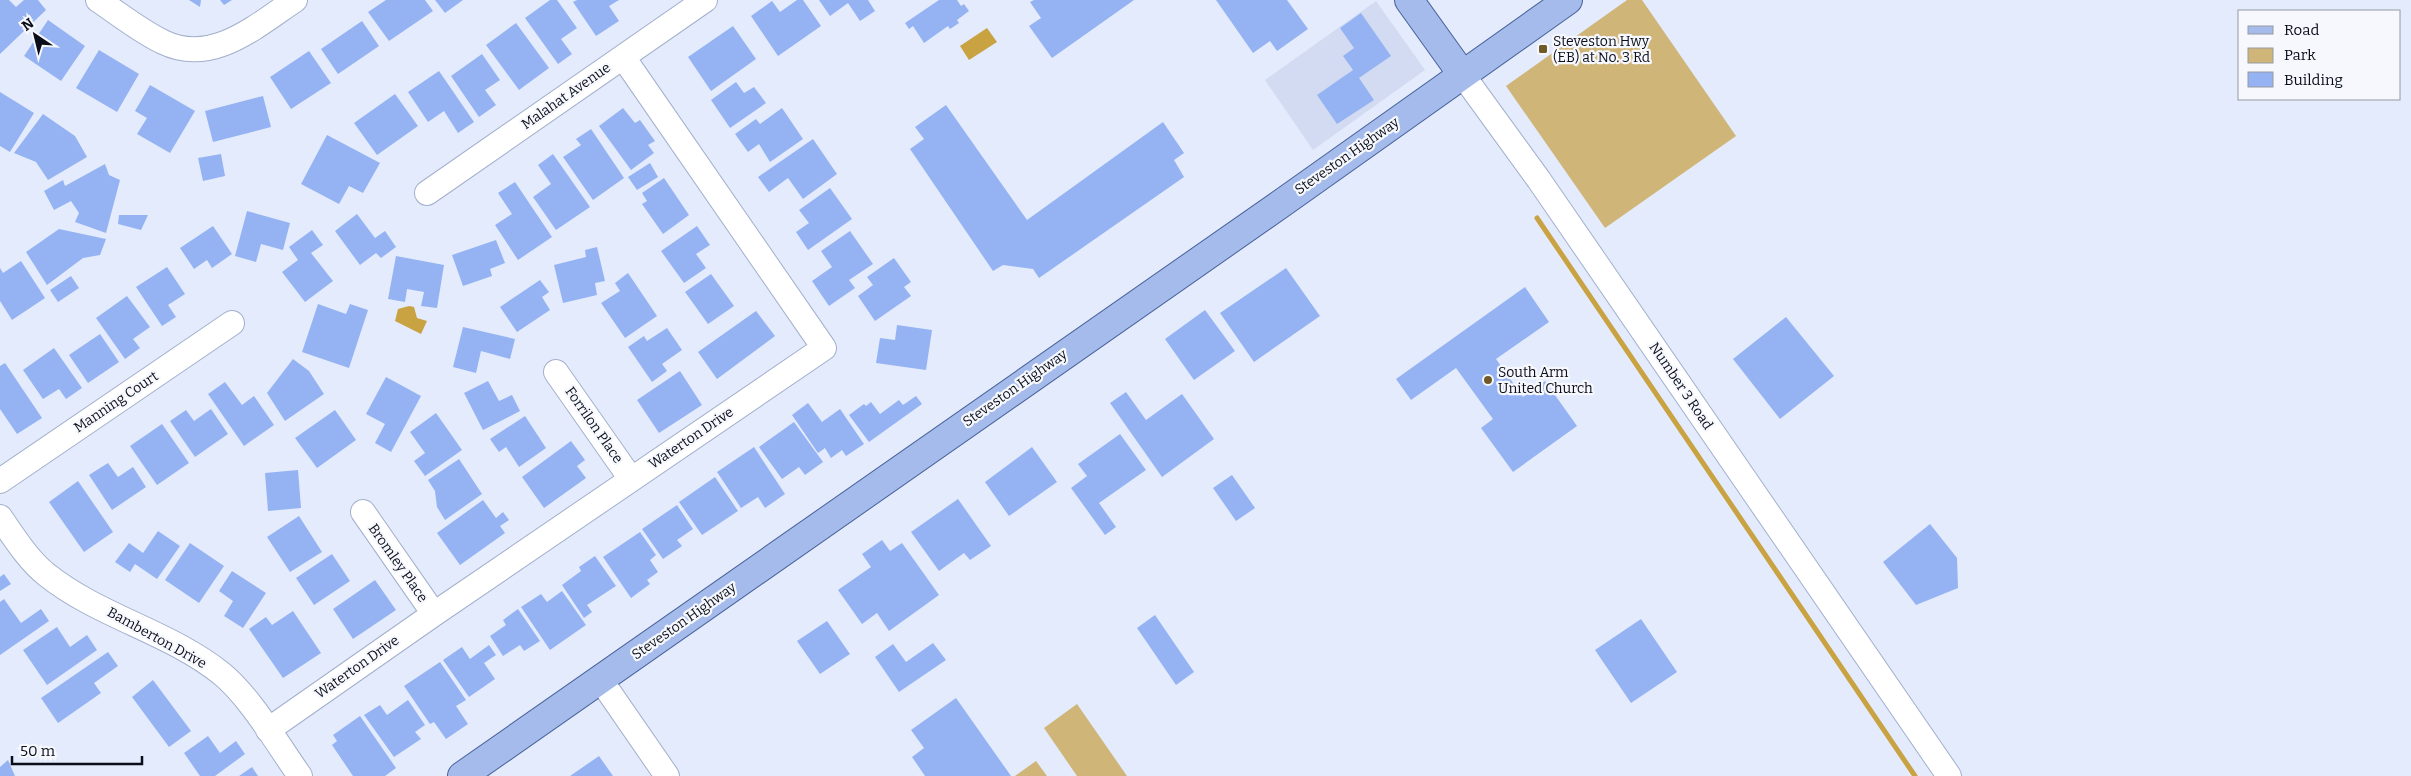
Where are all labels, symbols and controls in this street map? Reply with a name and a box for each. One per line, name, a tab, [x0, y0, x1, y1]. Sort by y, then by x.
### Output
north arrow	[10, 10, 60, 60]
legend	[2238, 10, 2401, 100]
text: N	[19, 15, 37, 35]
text: Road	[2284, 21, 2319, 39]
place label: Steveston Hwy (EB) at No. 3 Rd	[1553, 33, 1650, 66]
marker: Steveston Hwy (EB) at No. 3 Rd	[1537, 43, 1549, 55]
text: Park	[2284, 46, 2316, 64]
street label: Malahat Avenue	[518, 59, 614, 133]
text: Building	[2284, 71, 2343, 89]
street label: Steveston Highway	[1292, 113, 1403, 198]
street label: Number 3 Road	[1646, 339, 1716, 433]
street label: Steveston Highway	[960, 345, 1071, 430]
place label: South Arm United Church	[1498, 364, 1593, 397]
street label: Manning Court	[71, 368, 161, 436]
marker: South Arm United Church	[1482, 374, 1494, 386]
street label: Forrilon Place	[561, 383, 627, 467]
street label: Waterton Drive	[645, 403, 737, 473]
street label: Bromley Place	[365, 521, 431, 605]
street label: Steveston Highway	[629, 578, 740, 663]
street label: Bamberton Drive	[104, 604, 210, 672]
street label: Waterton Drive	[312, 632, 402, 702]
scale bar	[12, 734, 142, 766]
text: 50 m	[20, 742, 56, 760]

